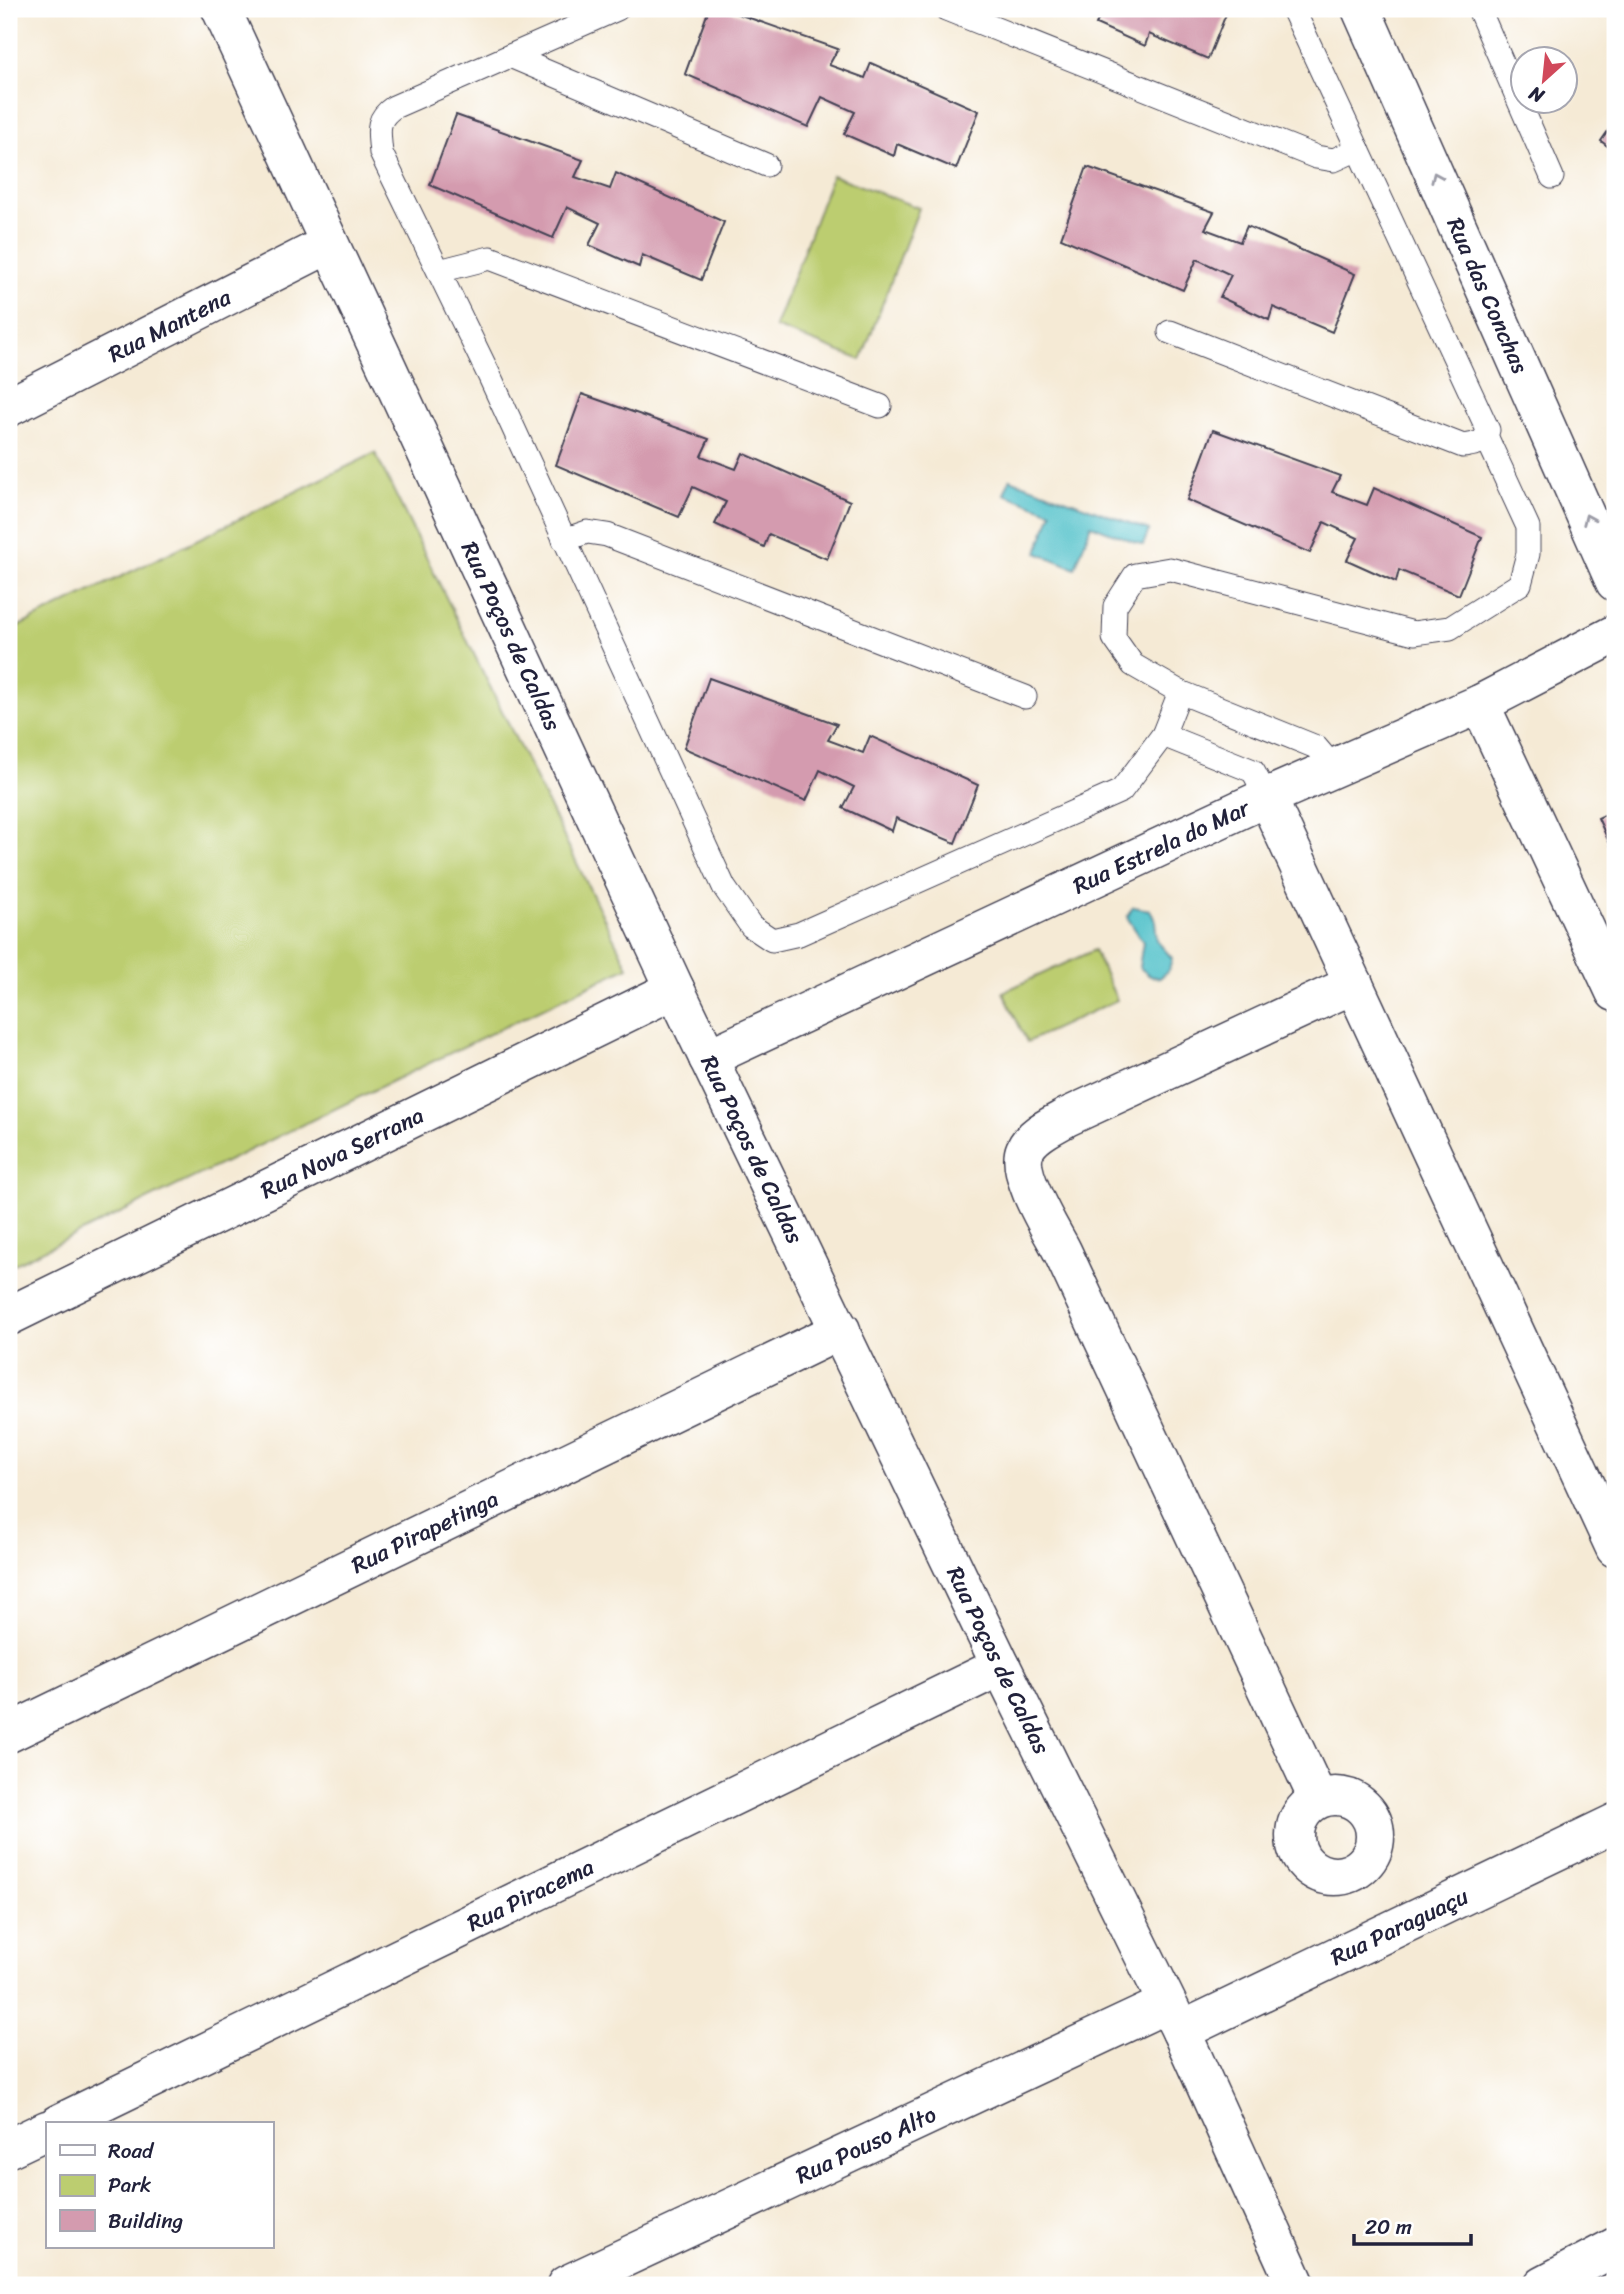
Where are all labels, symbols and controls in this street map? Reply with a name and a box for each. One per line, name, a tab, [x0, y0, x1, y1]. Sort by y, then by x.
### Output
north arrow	[1508, 46, 1578, 116]
text: N	[1522, 77, 1551, 113]
one-way arrow	[1430, 171, 1444, 184]
street label: Rua das Conchas	[1435, 210, 1541, 380]
street label: Rua Mantena	[101, 277, 239, 374]
one-way arrow	[1582, 514, 1596, 526]
street label: Rua Poços de Caldas	[450, 534, 573, 738]
street label: Rua Estrela do Mar	[1066, 787, 1258, 906]
street label: Rua Poços de Caldas	[689, 1048, 815, 1251]
street label: Rua Nova Serrana	[253, 1095, 431, 1210]
street label: Rua Pirapetinga	[344, 1478, 506, 1585]
street label: Rua Poços de Caldas	[935, 1559, 1062, 1762]
street label: Rua Piracema	[460, 1846, 601, 1943]
street label: Rua Paraguaçu	[1323, 1875, 1476, 1977]
street label: Rua Pouso Alto	[788, 2094, 943, 2195]
legend	[46, 2122, 273, 2248]
text: Road	[108, 2132, 155, 2170]
text: Park	[108, 2166, 151, 2204]
text: Building	[108, 2202, 184, 2240]
scale bar	[1354, 2203, 1472, 2247]
text: 20 m	[1365, 2208, 1412, 2246]

